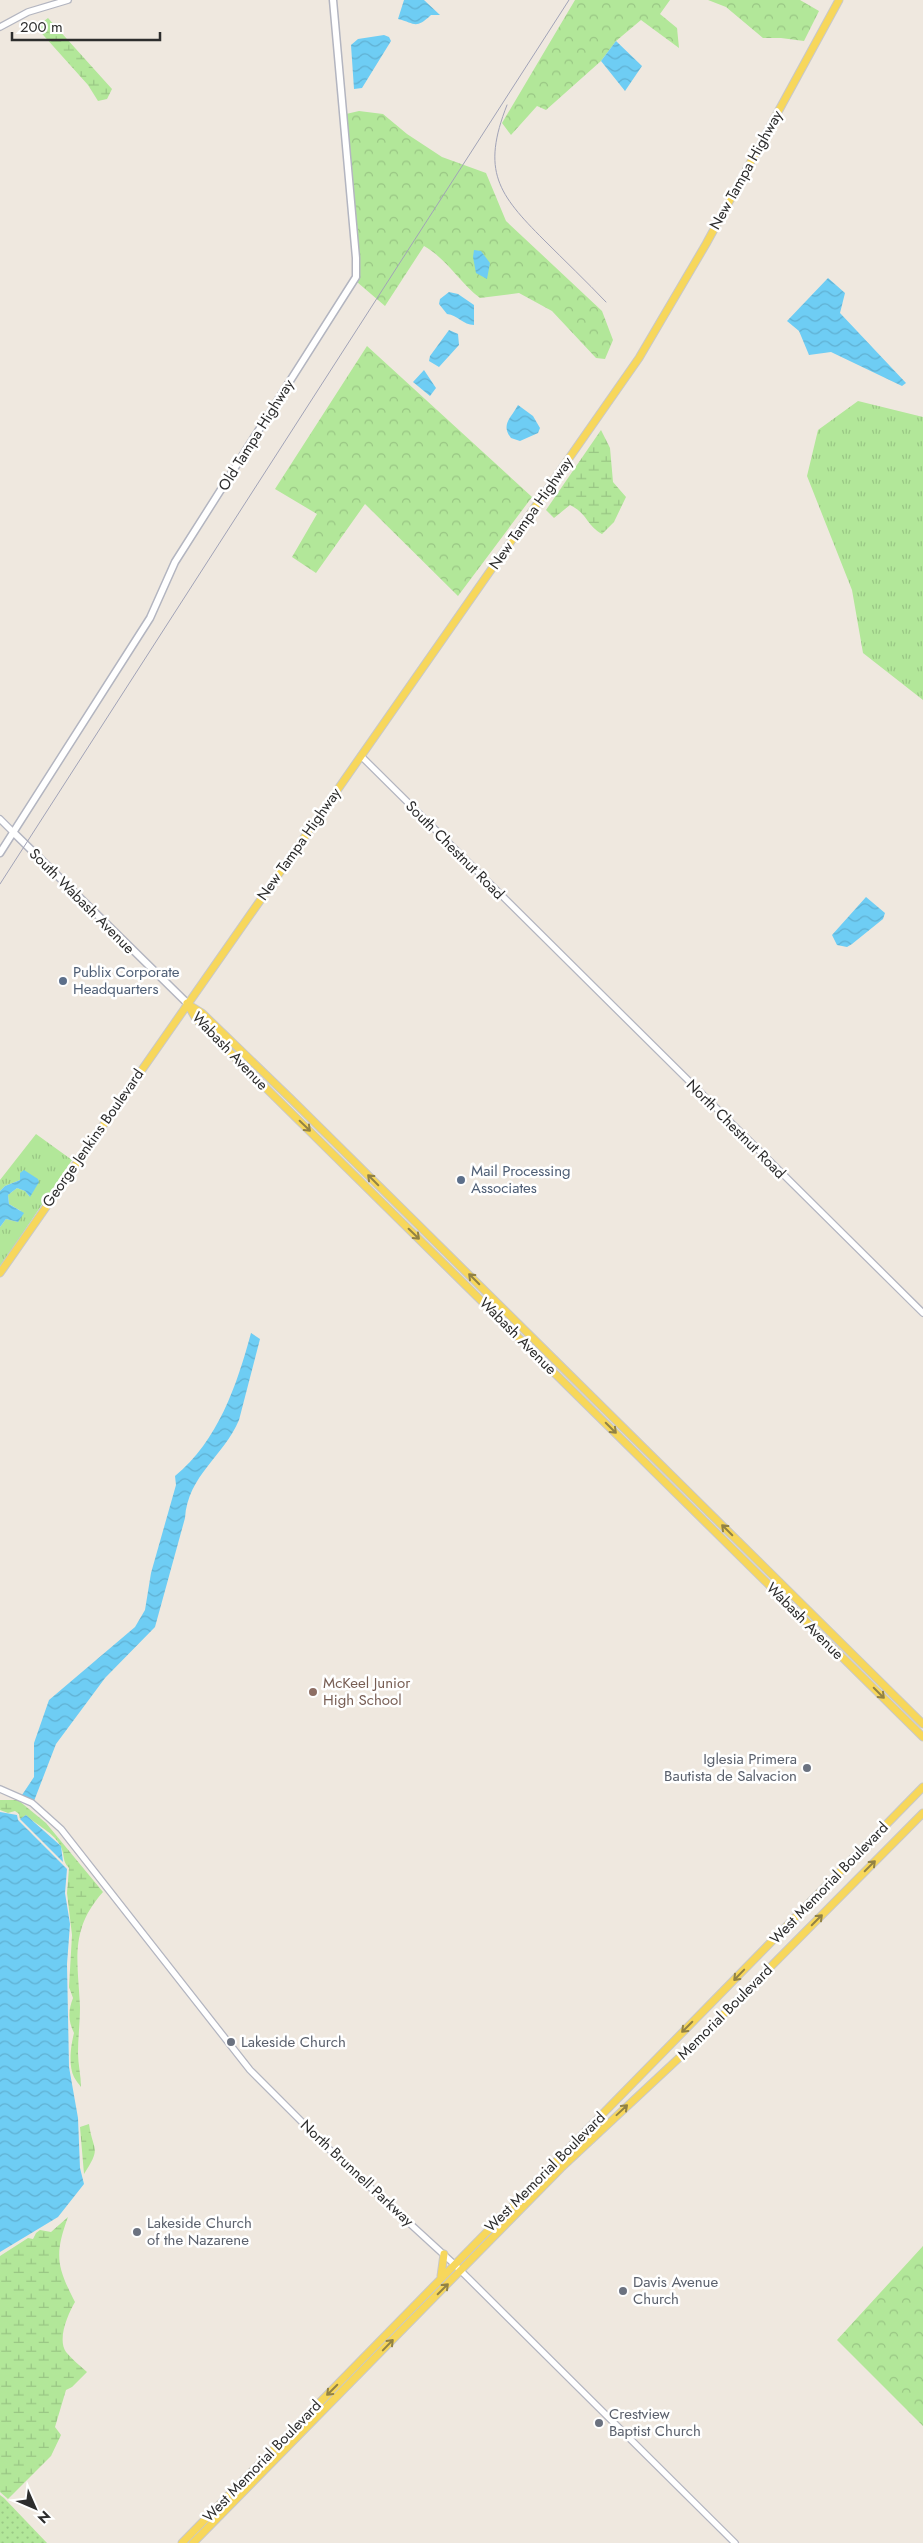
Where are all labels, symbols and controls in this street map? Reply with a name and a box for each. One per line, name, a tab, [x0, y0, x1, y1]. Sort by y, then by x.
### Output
scale bar	[12, 10, 160, 42]
text: 200 m	[20, 16, 63, 38]
street label: New Tampa Highway	[704, 106, 788, 234]
street label: Old Tampa Highway	[213, 375, 299, 495]
street label: New Tampa Highway	[484, 452, 578, 574]
street label: New Tampa Highway	[252, 783, 346, 905]
street label: South Chestnut Road	[401, 796, 509, 904]
street label: South Wabash Avenue	[24, 843, 140, 959]
place label: Publix Corporate Headquarters	[73, 961, 180, 1000]
marker: Publix Corporate Headquarters	[57, 975, 69, 987]
street label: Wabash Avenue	[187, 1007, 273, 1095]
street label: George Jenkins Boulevard	[37, 1064, 149, 1212]
street label: North Chestnut Road	[681, 1074, 791, 1184]
one-way arrow	[299, 1120, 311, 1133]
place label: Mail Processing Associates	[471, 1160, 571, 1199]
one-way arrow	[367, 1174, 379, 1187]
marker: Mail Processing Associates	[455, 1174, 467, 1186]
one-way arrow	[408, 1228, 420, 1240]
one-way arrow	[467, 1273, 480, 1285]
street label: Wabash Avenue	[474, 1292, 562, 1380]
one-way arrow	[604, 1422, 617, 1434]
one-way arrow	[721, 1524, 733, 1536]
street label: Wabash Avenue	[761, 1577, 849, 1665]
place label: McKeel Junior High School	[323, 1672, 411, 1711]
marker: McKeel Junior High School	[307, 1686, 319, 1698]
one-way arrow	[872, 1687, 885, 1699]
place label: Iglesia Primera Bautista de Salvacion	[664, 1748, 797, 1787]
marker: Iglesia Primera Bautista de Salvacion	[801, 1762, 813, 1774]
street label: West Memorial Boulevard	[765, 1817, 893, 1949]
one-way arrow	[864, 1860, 876, 1873]
one-way arrow	[811, 1914, 823, 1927]
street label: Memorial Boulevard	[672, 1959, 778, 2065]
one-way arrow	[733, 1968, 745, 1981]
one-way arrow	[681, 2021, 694, 2033]
place label: Lakeside Church	[241, 2031, 346, 2053]
marker: Lakeside Church	[225, 2036, 237, 2048]
one-way arrow	[615, 2104, 628, 2116]
street label: West Memorial Boulevard	[480, 2107, 610, 2237]
street label: North Brunnell Parkway	[295, 2114, 419, 2232]
place label: Lakeside Church of the Nazarene	[147, 2212, 252, 2251]
marker: Lakeside Church of the Nazarene	[131, 2226, 143, 2238]
place label: Davis Avenue Church	[633, 2271, 718, 2310]
one-way arrow	[437, 2283, 449, 2295]
marker: Davis Avenue Church	[617, 2285, 629, 2297]
one-way arrow	[382, 2339, 394, 2351]
one-way arrow	[326, 2384, 338, 2396]
street label: West Memorial Boulevard	[198, 2395, 326, 2527]
place label: Crestview Baptist Church	[609, 2403, 701, 2442]
marker: Crestview Baptist Church	[593, 2417, 605, 2429]
north arrow	[10, 2483, 60, 2533]
text: N	[33, 2506, 55, 2528]

